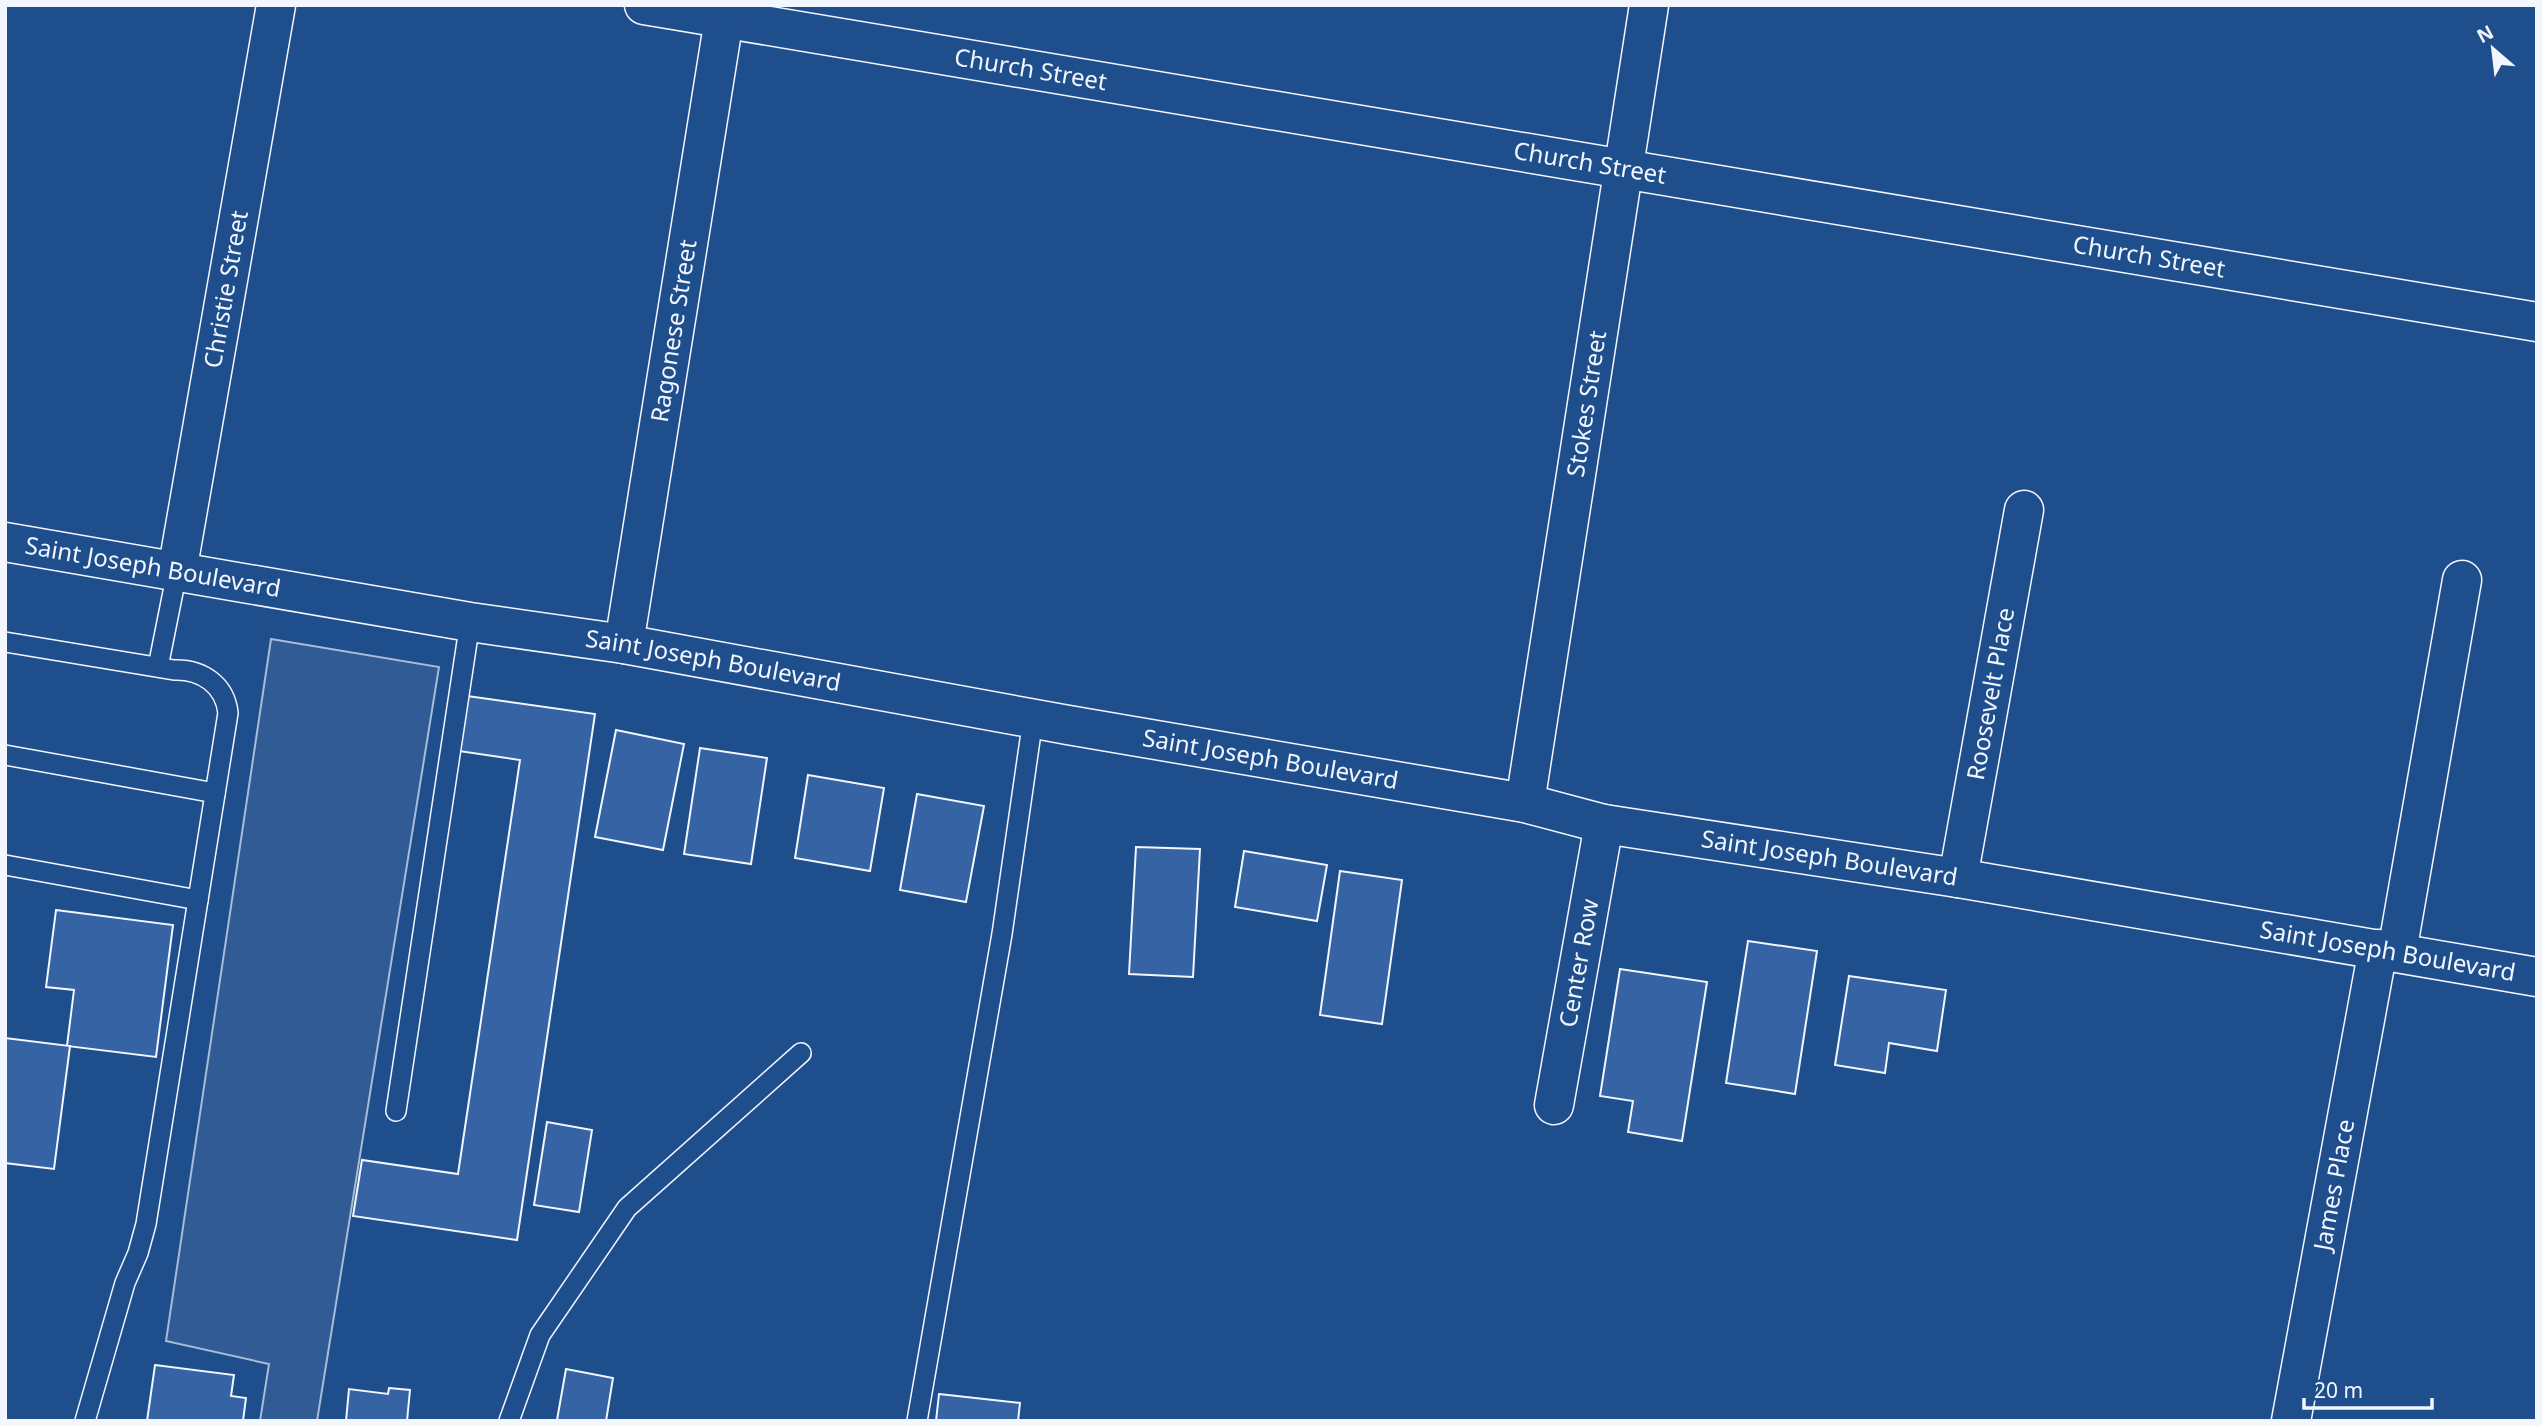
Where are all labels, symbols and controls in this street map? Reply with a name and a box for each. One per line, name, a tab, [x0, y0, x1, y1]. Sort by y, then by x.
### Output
north arrow	[2458, 14, 2528, 84]
text: N	[2472, 19, 2498, 49]
street label: Church Street	[952, 39, 1110, 97]
street label: Church Street	[1511, 133, 1669, 191]
street label: Christie Street	[195, 207, 255, 370]
street label: Church Street	[2071, 227, 2228, 285]
street label: Ragonese Street	[642, 237, 704, 424]
street label: Stokes Street	[1558, 328, 1613, 479]
street label: Saint Joseph Boulevard	[23, 528, 283, 604]
street label: Roosevelt Place	[1958, 605, 2021, 783]
street label: Saint Joseph Boulevard	[583, 621, 844, 698]
street label: Saint Joseph Boulevard	[1140, 720, 1401, 796]
street label: Saint Joseph Boulevard	[1699, 821, 1960, 893]
street label: Center Row	[1550, 896, 1605, 1030]
street label: Saint Joseph Boulevard	[2258, 912, 2518, 988]
street label: James Place	[2304, 1116, 2361, 1255]
scale bar	[2304, 1366, 2432, 1410]
text: 20 m	[2314, 1376, 2363, 1404]

